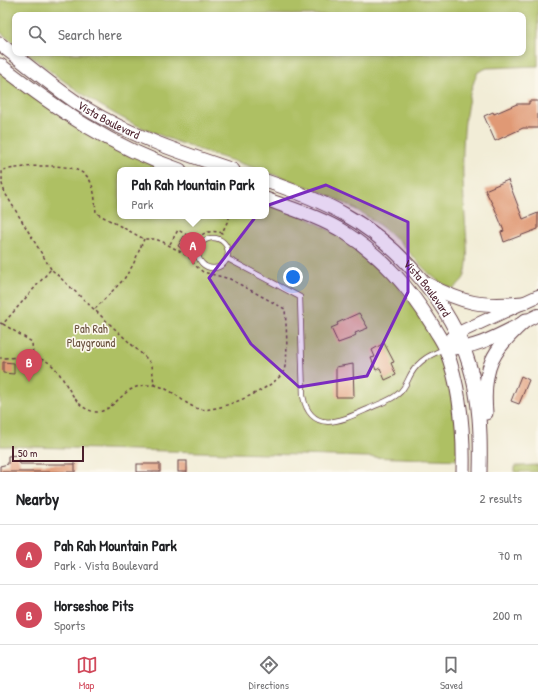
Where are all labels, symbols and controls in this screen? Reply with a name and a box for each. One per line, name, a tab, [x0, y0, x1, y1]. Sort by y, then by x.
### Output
search box	[12, 12, 526, 56]
icon: search	[26, 23, 48, 45]
text: Search here	[58, 24, 122, 45]
street label: Vista Boulevard	[74, 96, 143, 143]
popup	[117, 167, 269, 219]
text: Pah Rah Mountain Park	[132, 174, 254, 195]
text: Park	[132, 195, 153, 213]
pin: A	[180, 232, 206, 265]
street label: Vista Boulevard	[400, 256, 455, 320]
your location	[283, 267, 303, 287]
park label: Pah Rah Playground	[67, 320, 116, 351]
pin: B	[16, 349, 42, 382]
scale bar	[12, 444, 84, 463]
text: 50 m	[18, 446, 38, 460]
text: Nearby	[16, 487, 59, 510]
text: 2 results	[480, 489, 522, 507]
text: Pah Rah Mountain Park	[54, 535, 177, 556]
text: A	[26, 546, 32, 564]
text: 70 m	[498, 546, 522, 564]
text: Park · Vista Boulevard	[54, 556, 158, 574]
text: Horseshoe Pits	[54, 595, 134, 616]
text: B	[26, 606, 32, 624]
text: 200 m	[492, 606, 522, 624]
text: Sports	[54, 616, 85, 634]
tab: Map	[76, 654, 98, 692]
tab: Directions	[249, 654, 289, 692]
tab: Saved	[440, 654, 462, 692]

